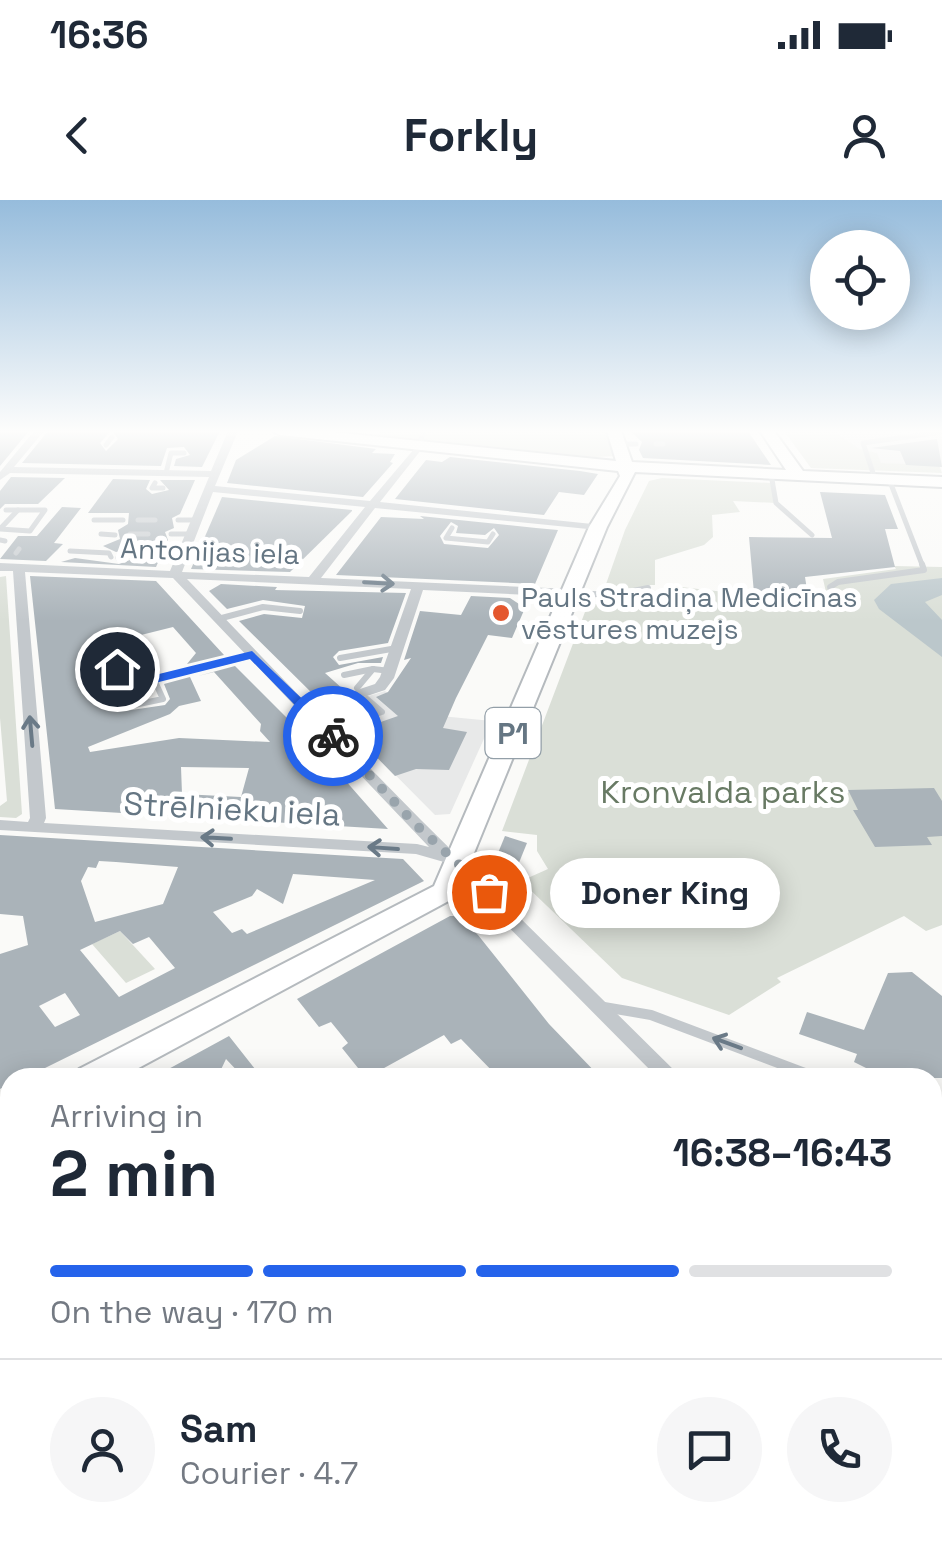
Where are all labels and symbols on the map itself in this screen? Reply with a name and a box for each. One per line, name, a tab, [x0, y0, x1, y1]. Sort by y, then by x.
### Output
street label: Antonijas iela	[120, 530, 300, 572]
one-way arrow	[363, 574, 395, 593]
place label: Pauls Stradiņa Medicīnas vēstures muzejs	[521, 579, 858, 647]
marker: Pauls Stradiņa Medicīnas vēstures muzejs	[490, 602, 512, 624]
pin	[75, 627, 160, 712]
courier	[283, 686, 383, 786]
road number: P1	[486, 708, 540, 758]
one-way arrow	[22, 715, 41, 747]
park label: Kronvalda parks	[601, 772, 845, 812]
street label: Strēlnieku iela	[123, 783, 341, 835]
one-way arrow	[201, 828, 233, 847]
one-way arrow	[368, 838, 400, 857]
pin	[447, 850, 532, 935]
callout: Doner King	[549, 857, 779, 927]
one-way arrow	[713, 1033, 744, 1051]

